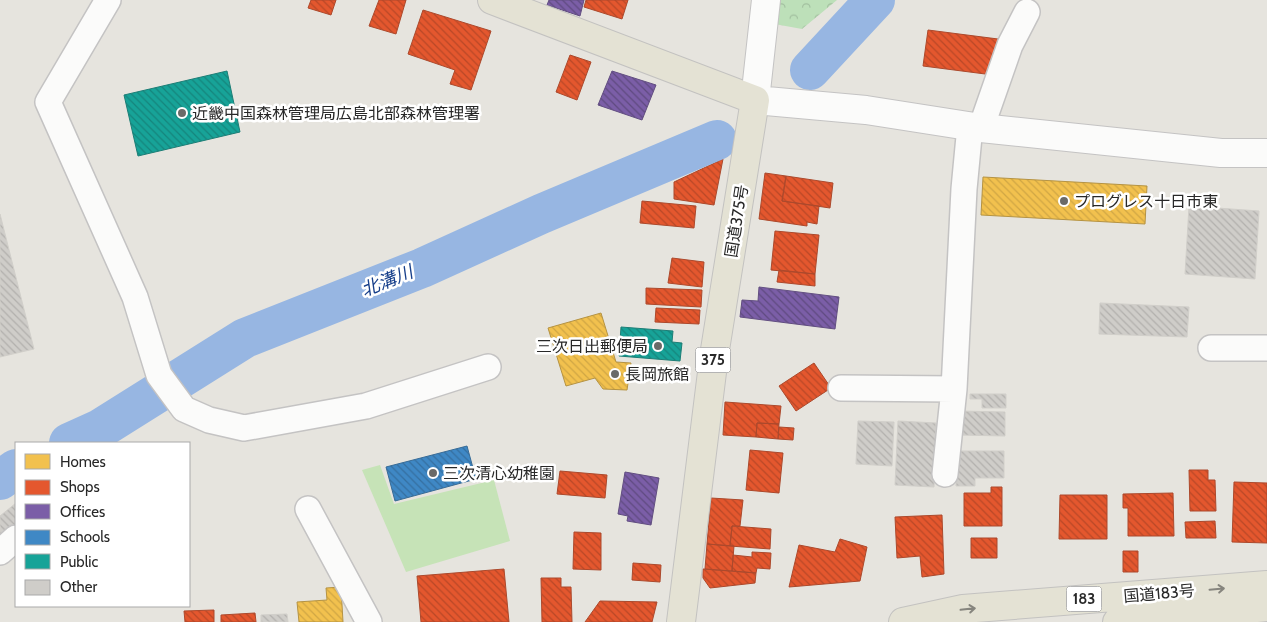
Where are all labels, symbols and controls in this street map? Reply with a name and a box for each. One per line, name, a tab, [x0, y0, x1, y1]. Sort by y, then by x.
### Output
place label: 近畿中国森林管理局広島北部森林管理署	[192, 104, 480, 123]
marker: 近畿中国森林管理局広島北部森林管理署	[176, 107, 188, 119]
street label: 国道375号	[721, 183, 752, 259]
place label: プログレス十日市東	[1074, 192, 1218, 211]
marker: プログレス十日市東	[1058, 195, 1070, 207]
water label: 北溝川	[358, 260, 418, 301]
place label: 三次日出郵便局	[536, 337, 648, 356]
marker: 三次日出郵便局	[652, 340, 664, 352]
road number: 375	[696, 348, 730, 372]
place label: 長岡旅館	[625, 365, 689, 384]
marker: 長岡旅館	[609, 368, 621, 380]
legend	[15, 442, 190, 607]
text: Homes	[60, 453, 106, 471]
place label: 三次清心幼稚園	[443, 464, 555, 483]
marker: 三次清心幼稚園	[427, 467, 439, 479]
text: Shops	[60, 478, 100, 496]
text: Offices	[60, 503, 105, 521]
text: Schools	[60, 528, 110, 546]
text: Public	[60, 553, 98, 571]
text: Other	[60, 578, 97, 596]
street label: 国道183号	[1123, 581, 1196, 606]
one-way arrow	[1209, 584, 1225, 593]
road number: 183	[1066, 586, 1102, 612]
one-way arrow	[960, 604, 976, 614]

